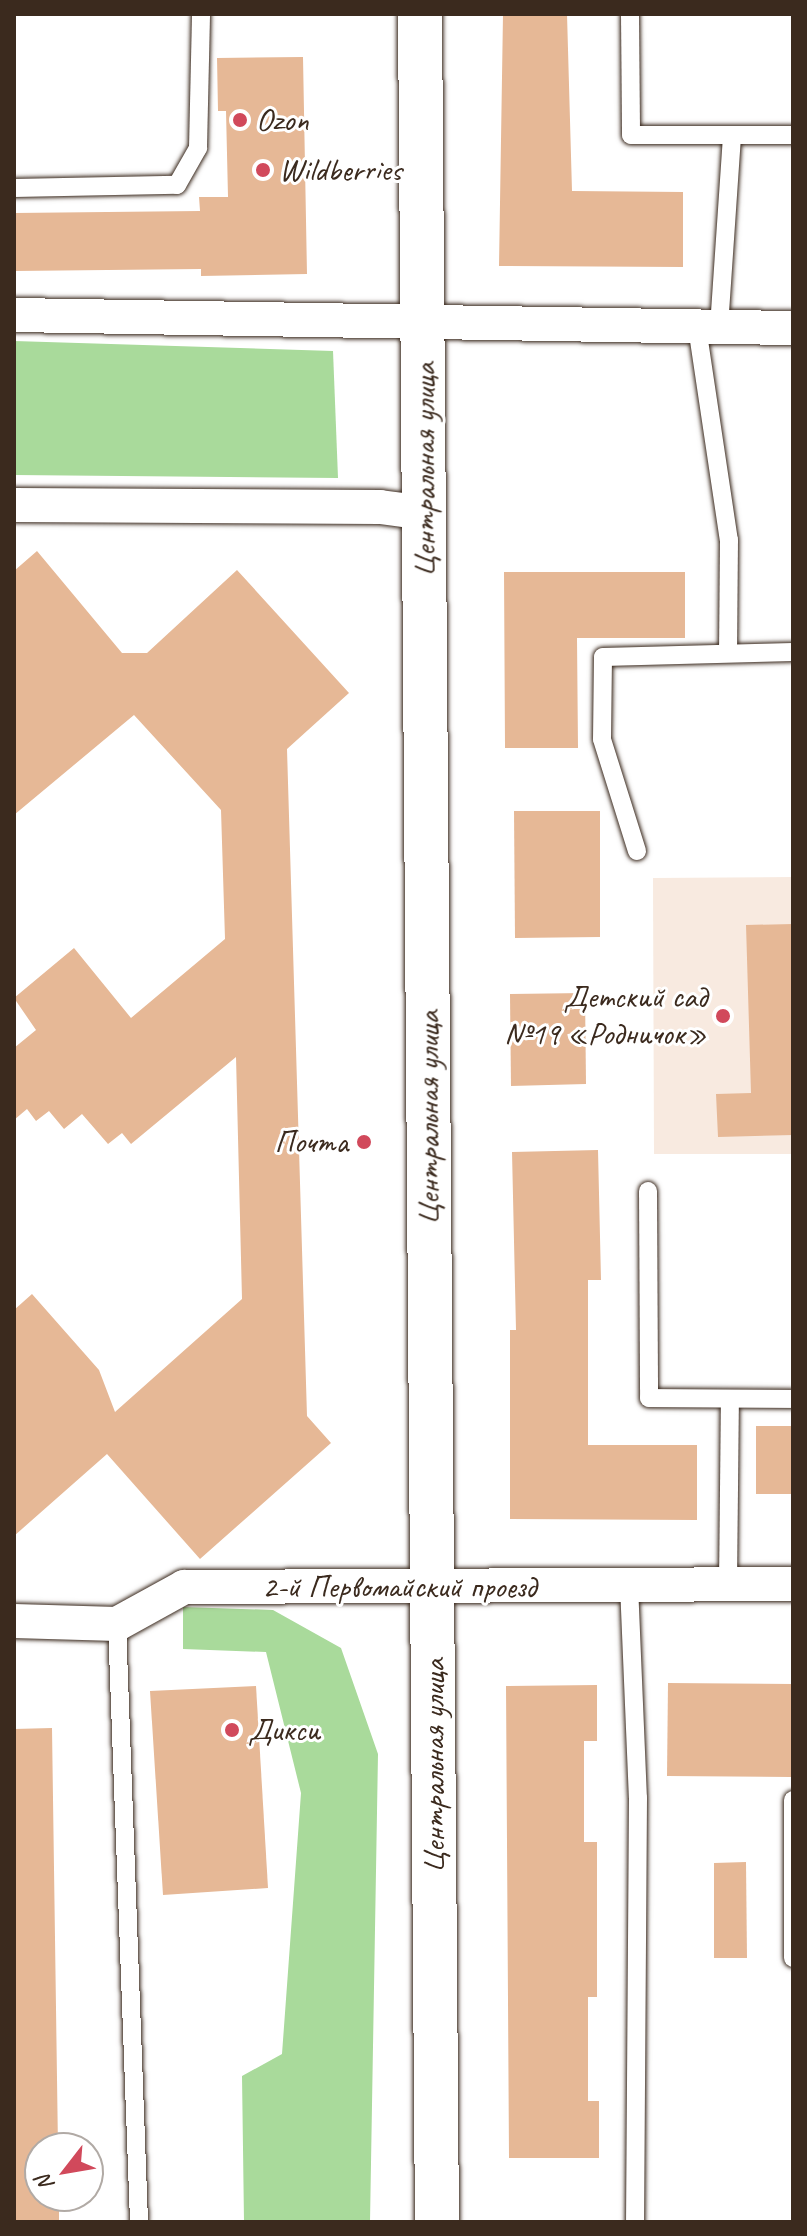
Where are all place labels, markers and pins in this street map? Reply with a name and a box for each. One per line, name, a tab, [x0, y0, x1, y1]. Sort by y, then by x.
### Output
place label: Ozon	[256, 101, 309, 139]
marker: Ozon	[231, 111, 249, 129]
place label: Wildberries	[279, 151, 402, 189]
marker: Wildberries	[254, 161, 272, 179]
place label: Детский сад №19 «Родничок»	[504, 979, 707, 1054]
marker: Детский сад №19 «Родничок»	[714, 1007, 732, 1025]
place label: Почта	[274, 1123, 348, 1161]
marker: Почта	[355, 1133, 373, 1151]
place label: Дикси	[248, 1711, 320, 1749]
marker: Дикси	[223, 1721, 241, 1739]

